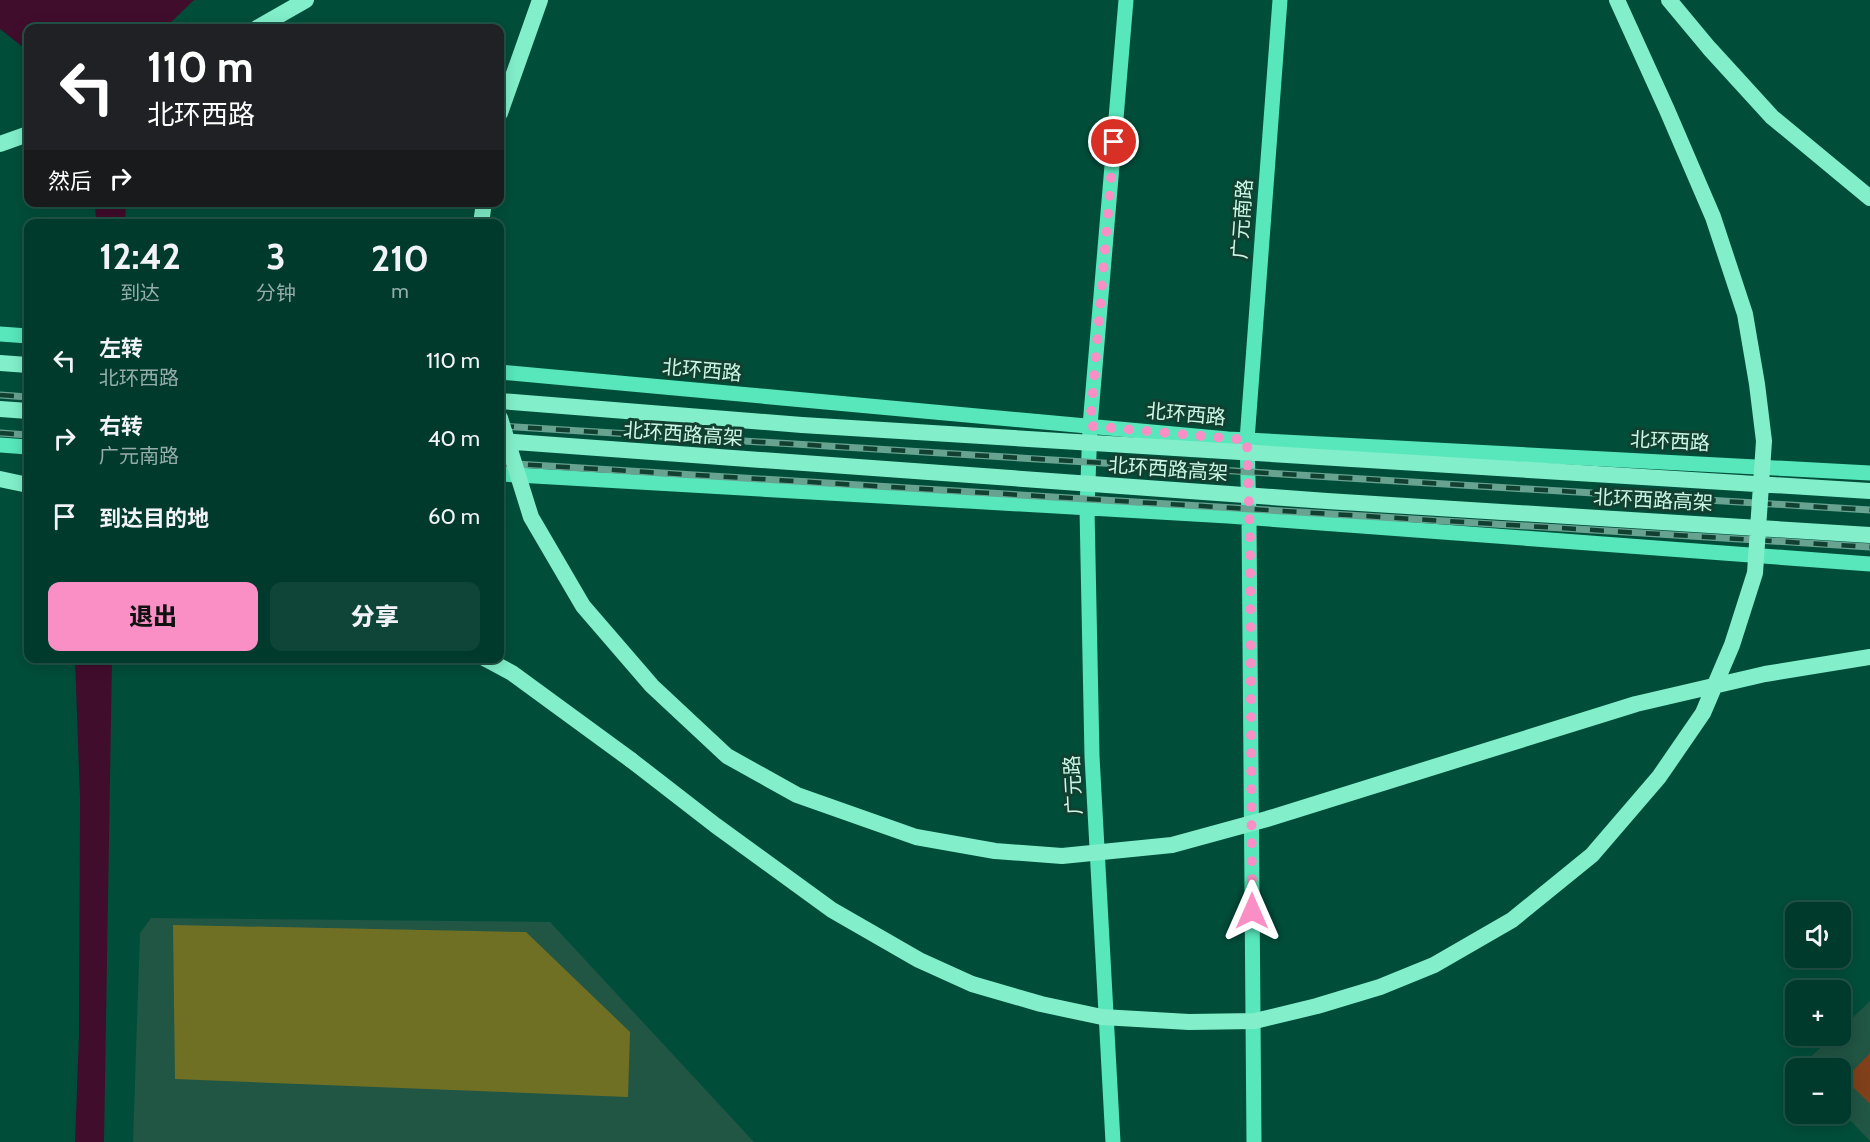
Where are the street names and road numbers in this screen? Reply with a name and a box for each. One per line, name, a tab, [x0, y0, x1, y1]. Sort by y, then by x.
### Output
street label: 广元南路	[1227, 178, 1257, 260]
street label: 北环西路	[661, 355, 743, 385]
street label: 北环西路	[1145, 399, 1227, 429]
street label: 北环西路高架	[622, 418, 744, 450]
street label: 北环西路	[1629, 427, 1711, 455]
street label: 北环西路高架	[1107, 453, 1229, 485]
street label: 北环西路高架	[1592, 485, 1714, 515]
street label: 广元路	[1059, 754, 1087, 816]

